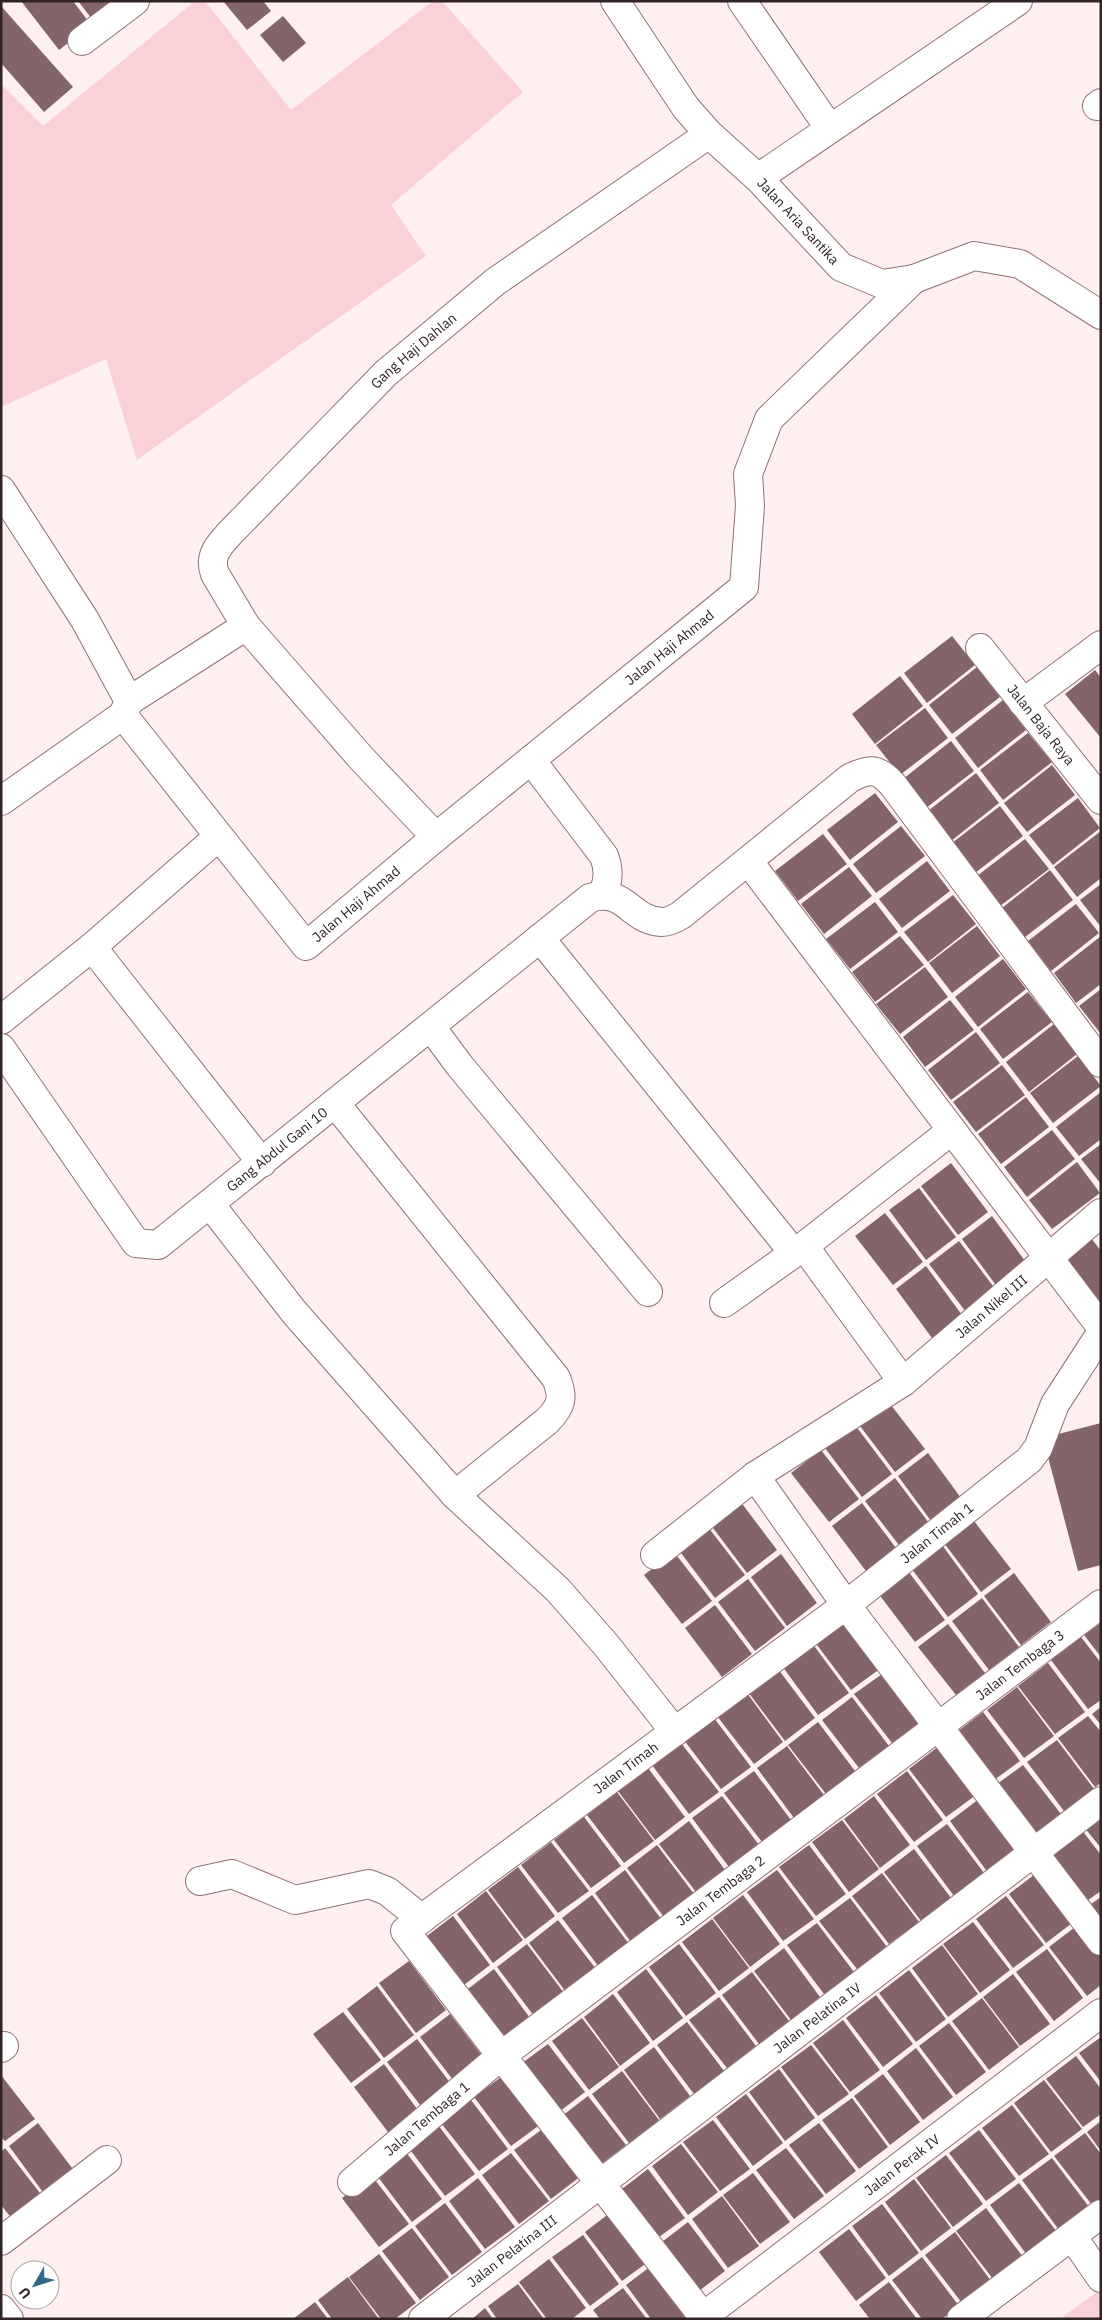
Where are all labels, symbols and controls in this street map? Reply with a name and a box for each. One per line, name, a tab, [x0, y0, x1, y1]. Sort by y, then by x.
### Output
street label: Jalan Aria Santika	[753, 174, 844, 269]
street label: Gang Haji Dahlan	[367, 309, 460, 393]
street label: Jalan Haji Ahmad	[621, 606, 718, 689]
street label: Jalan Baja Raya	[1003, 680, 1079, 769]
street label: Jalan Haji Ahmad	[308, 862, 404, 946]
street label: Gang Abdul Gani 10	[223, 1103, 331, 1196]
street label: Jalan Nikel III	[952, 1271, 1031, 1342]
street label: Jalan Timah 1	[897, 1498, 977, 1567]
street label: Jalan Tembaga 3	[972, 1626, 1068, 1704]
street label: Jalan Timah	[590, 1738, 662, 1798]
street label: Jalan Tembaga 2	[673, 1851, 768, 1930]
street label: Jalan Pelatina IV	[770, 1978, 865, 2057]
street label: Jalan Tembaga 1	[380, 2077, 473, 2160]
street label: Jalan Perak IV	[860, 2130, 944, 2200]
street label: Jalan Pelatina III	[463, 2211, 561, 2291]
north arrow	[10, 2260, 60, 2310]
text: U	[15, 2284, 35, 2303]

